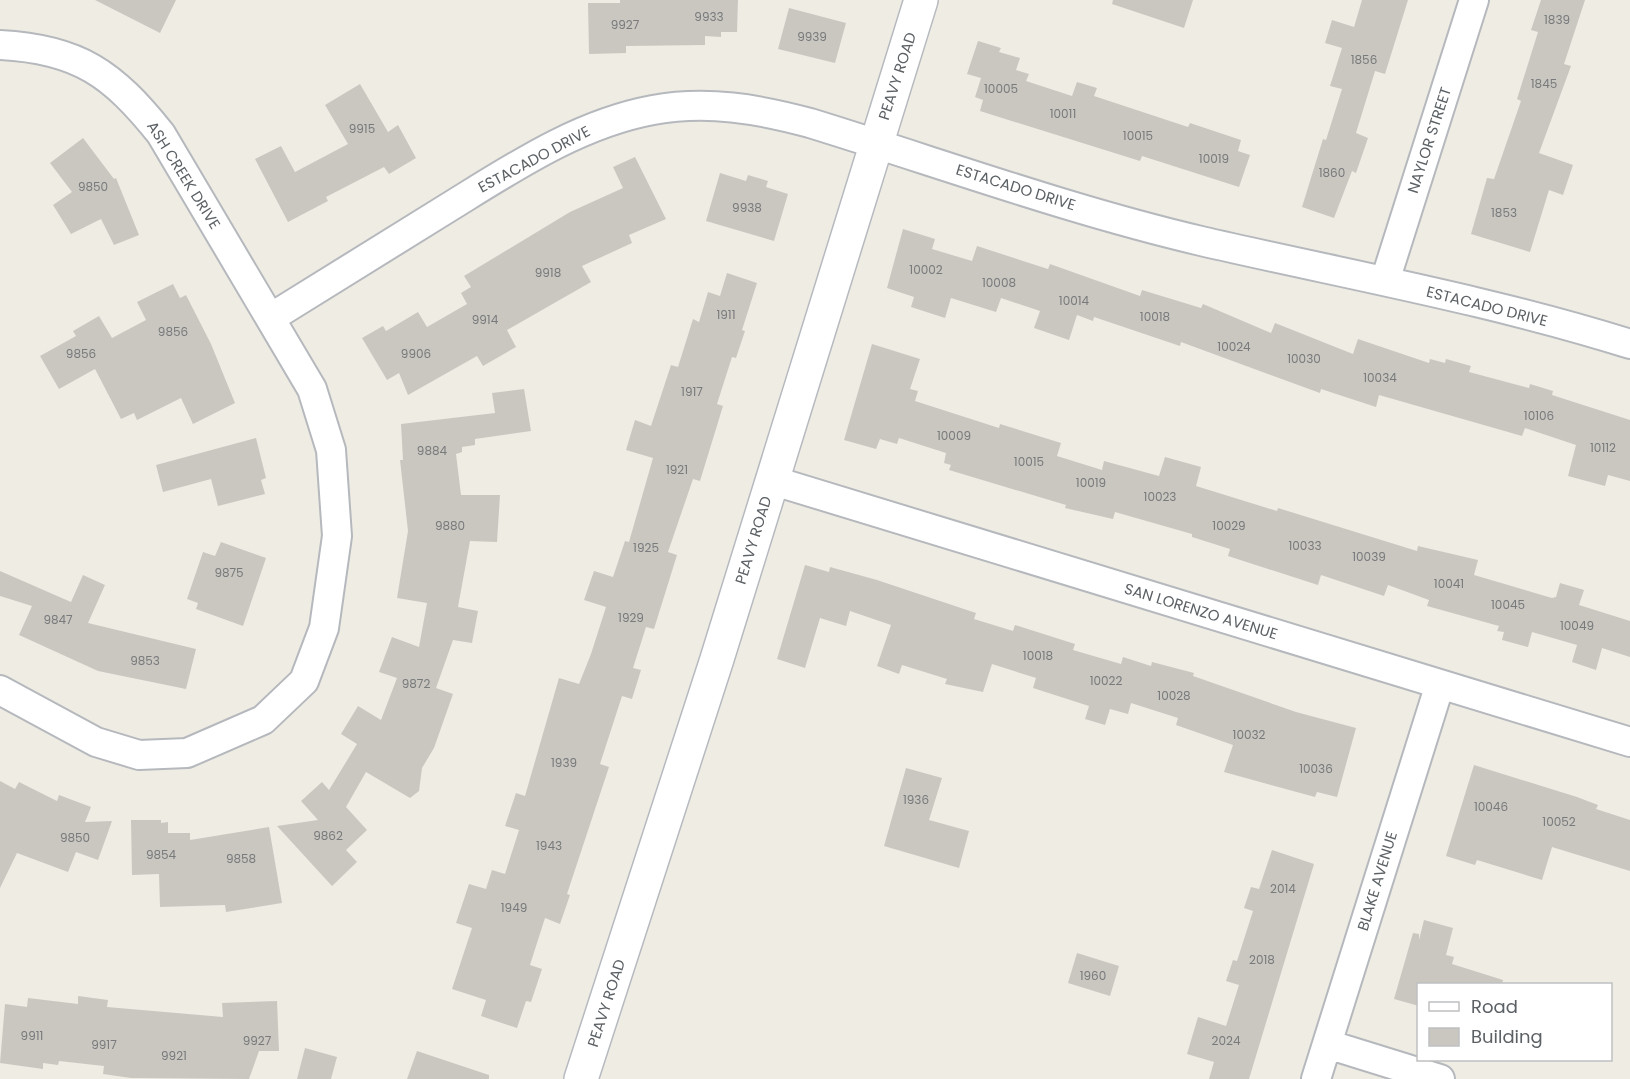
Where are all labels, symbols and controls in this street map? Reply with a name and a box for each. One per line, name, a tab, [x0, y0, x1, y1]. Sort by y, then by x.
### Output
house number: 9933	[694, 8, 724, 25]
house number: 1839	[1544, 11, 1570, 28]
house number: 9927	[611, 16, 640, 33]
house number: 9939	[797, 28, 827, 45]
street label: PEAVY ROAD	[873, 29, 921, 123]
house number: 1856	[1351, 51, 1377, 68]
house number: 1845	[1531, 75, 1557, 92]
house number: 10005	[984, 80, 1018, 97]
street label: NAYLOR STREET	[1402, 84, 1456, 196]
house number: 10011	[1050, 105, 1076, 122]
street label: ASH CREEK DRIVE	[142, 117, 226, 233]
house number: 9915	[349, 120, 375, 137]
street label: ESTACADO DRIVE	[474, 121, 594, 197]
house number: 10015	[1123, 127, 1153, 144]
house number: 10019	[1199, 150, 1229, 167]
street label: ESTACADO DRIVE	[954, 159, 1078, 215]
house number: 1860	[1319, 164, 1345, 181]
house number: 9850	[78, 178, 108, 195]
house number: 9938	[732, 199, 762, 216]
house number: 1853	[1491, 204, 1517, 221]
house number: 10002	[909, 261, 943, 278]
house number: 9918	[535, 264, 561, 281]
house number: 10008	[982, 274, 1016, 291]
street label: ESTACADO DRIVE	[1424, 281, 1550, 331]
house number: 10014	[1059, 292, 1090, 309]
house number: 1911	[716, 306, 736, 323]
house number: 10018	[1140, 308, 1170, 325]
house number: 9914	[472, 311, 499, 328]
house number: 9856	[158, 323, 188, 340]
house number: 10024	[1217, 338, 1251, 355]
house number: 9856	[66, 345, 96, 362]
house number: 9906	[401, 345, 431, 362]
house number: 10030	[1287, 350, 1321, 367]
house number: 10034	[1363, 369, 1397, 386]
house number: 1917	[681, 383, 703, 400]
house number: 10106	[1524, 407, 1554, 424]
house number: 10009	[937, 427, 971, 444]
house number: 10112	[1590, 439, 1616, 456]
house number: 9884	[417, 442, 448, 459]
house number: 10015	[1014, 453, 1044, 470]
house number: 1921	[666, 461, 688, 478]
house number: 10019	[1076, 474, 1106, 491]
house number: 10023	[1144, 488, 1176, 505]
street label: PEAVY ROAD	[730, 493, 776, 587]
house number: 9880	[435, 517, 465, 534]
house number: 10029	[1212, 517, 1246, 534]
house number: 10033	[1288, 537, 1322, 554]
house number: 1925	[633, 539, 659, 556]
house number: 10039	[1352, 548, 1386, 565]
house number: 9875	[214, 564, 244, 581]
house number: 10041	[1434, 575, 1464, 592]
street label: SAN LORENZO AVENUE	[1122, 578, 1280, 644]
house number: 10045	[1491, 596, 1525, 613]
house number: 1929	[618, 609, 644, 626]
house number: 9847	[43, 611, 73, 628]
house number: 10049	[1560, 617, 1594, 634]
house number: 10018	[1023, 647, 1053, 664]
house number: 9853	[130, 652, 160, 669]
house number: 10022	[1090, 672, 1122, 689]
house number: 9872	[402, 675, 430, 692]
house number: 10028	[1157, 687, 1191, 704]
house number: 10032	[1233, 726, 1266, 743]
house number: 1939	[551, 754, 577, 771]
house number: 10036	[1299, 760, 1333, 777]
house number: 1936	[903, 791, 929, 808]
house number: 10046	[1474, 798, 1508, 815]
house number: 10052	[1542, 813, 1576, 830]
house number: 9862	[313, 827, 343, 844]
house number: 9850	[60, 829, 90, 846]
street label: BLAKE AVENUE	[1352, 829, 1402, 933]
house number: 1943	[536, 837, 562, 854]
house number: 9854	[146, 846, 177, 863]
house number: 9858	[226, 850, 256, 867]
house number: 2014	[1270, 880, 1296, 897]
house number: 1949	[501, 899, 527, 916]
house number: 2018	[1249, 951, 1275, 968]
street label: PEAVY ROAD	[582, 956, 630, 1050]
house number: 1960	[1080, 967, 1106, 984]
legend	[1417, 983, 1612, 1061]
text: Road	[1471, 994, 1518, 1019]
text: Building	[1471, 1024, 1543, 1049]
house number: 9911	[21, 1027, 43, 1044]
house number: 9927	[243, 1032, 272, 1049]
house number: 2024	[1212, 1032, 1241, 1049]
house number: 9917	[91, 1036, 117, 1053]
house number: 9921	[161, 1047, 187, 1064]

